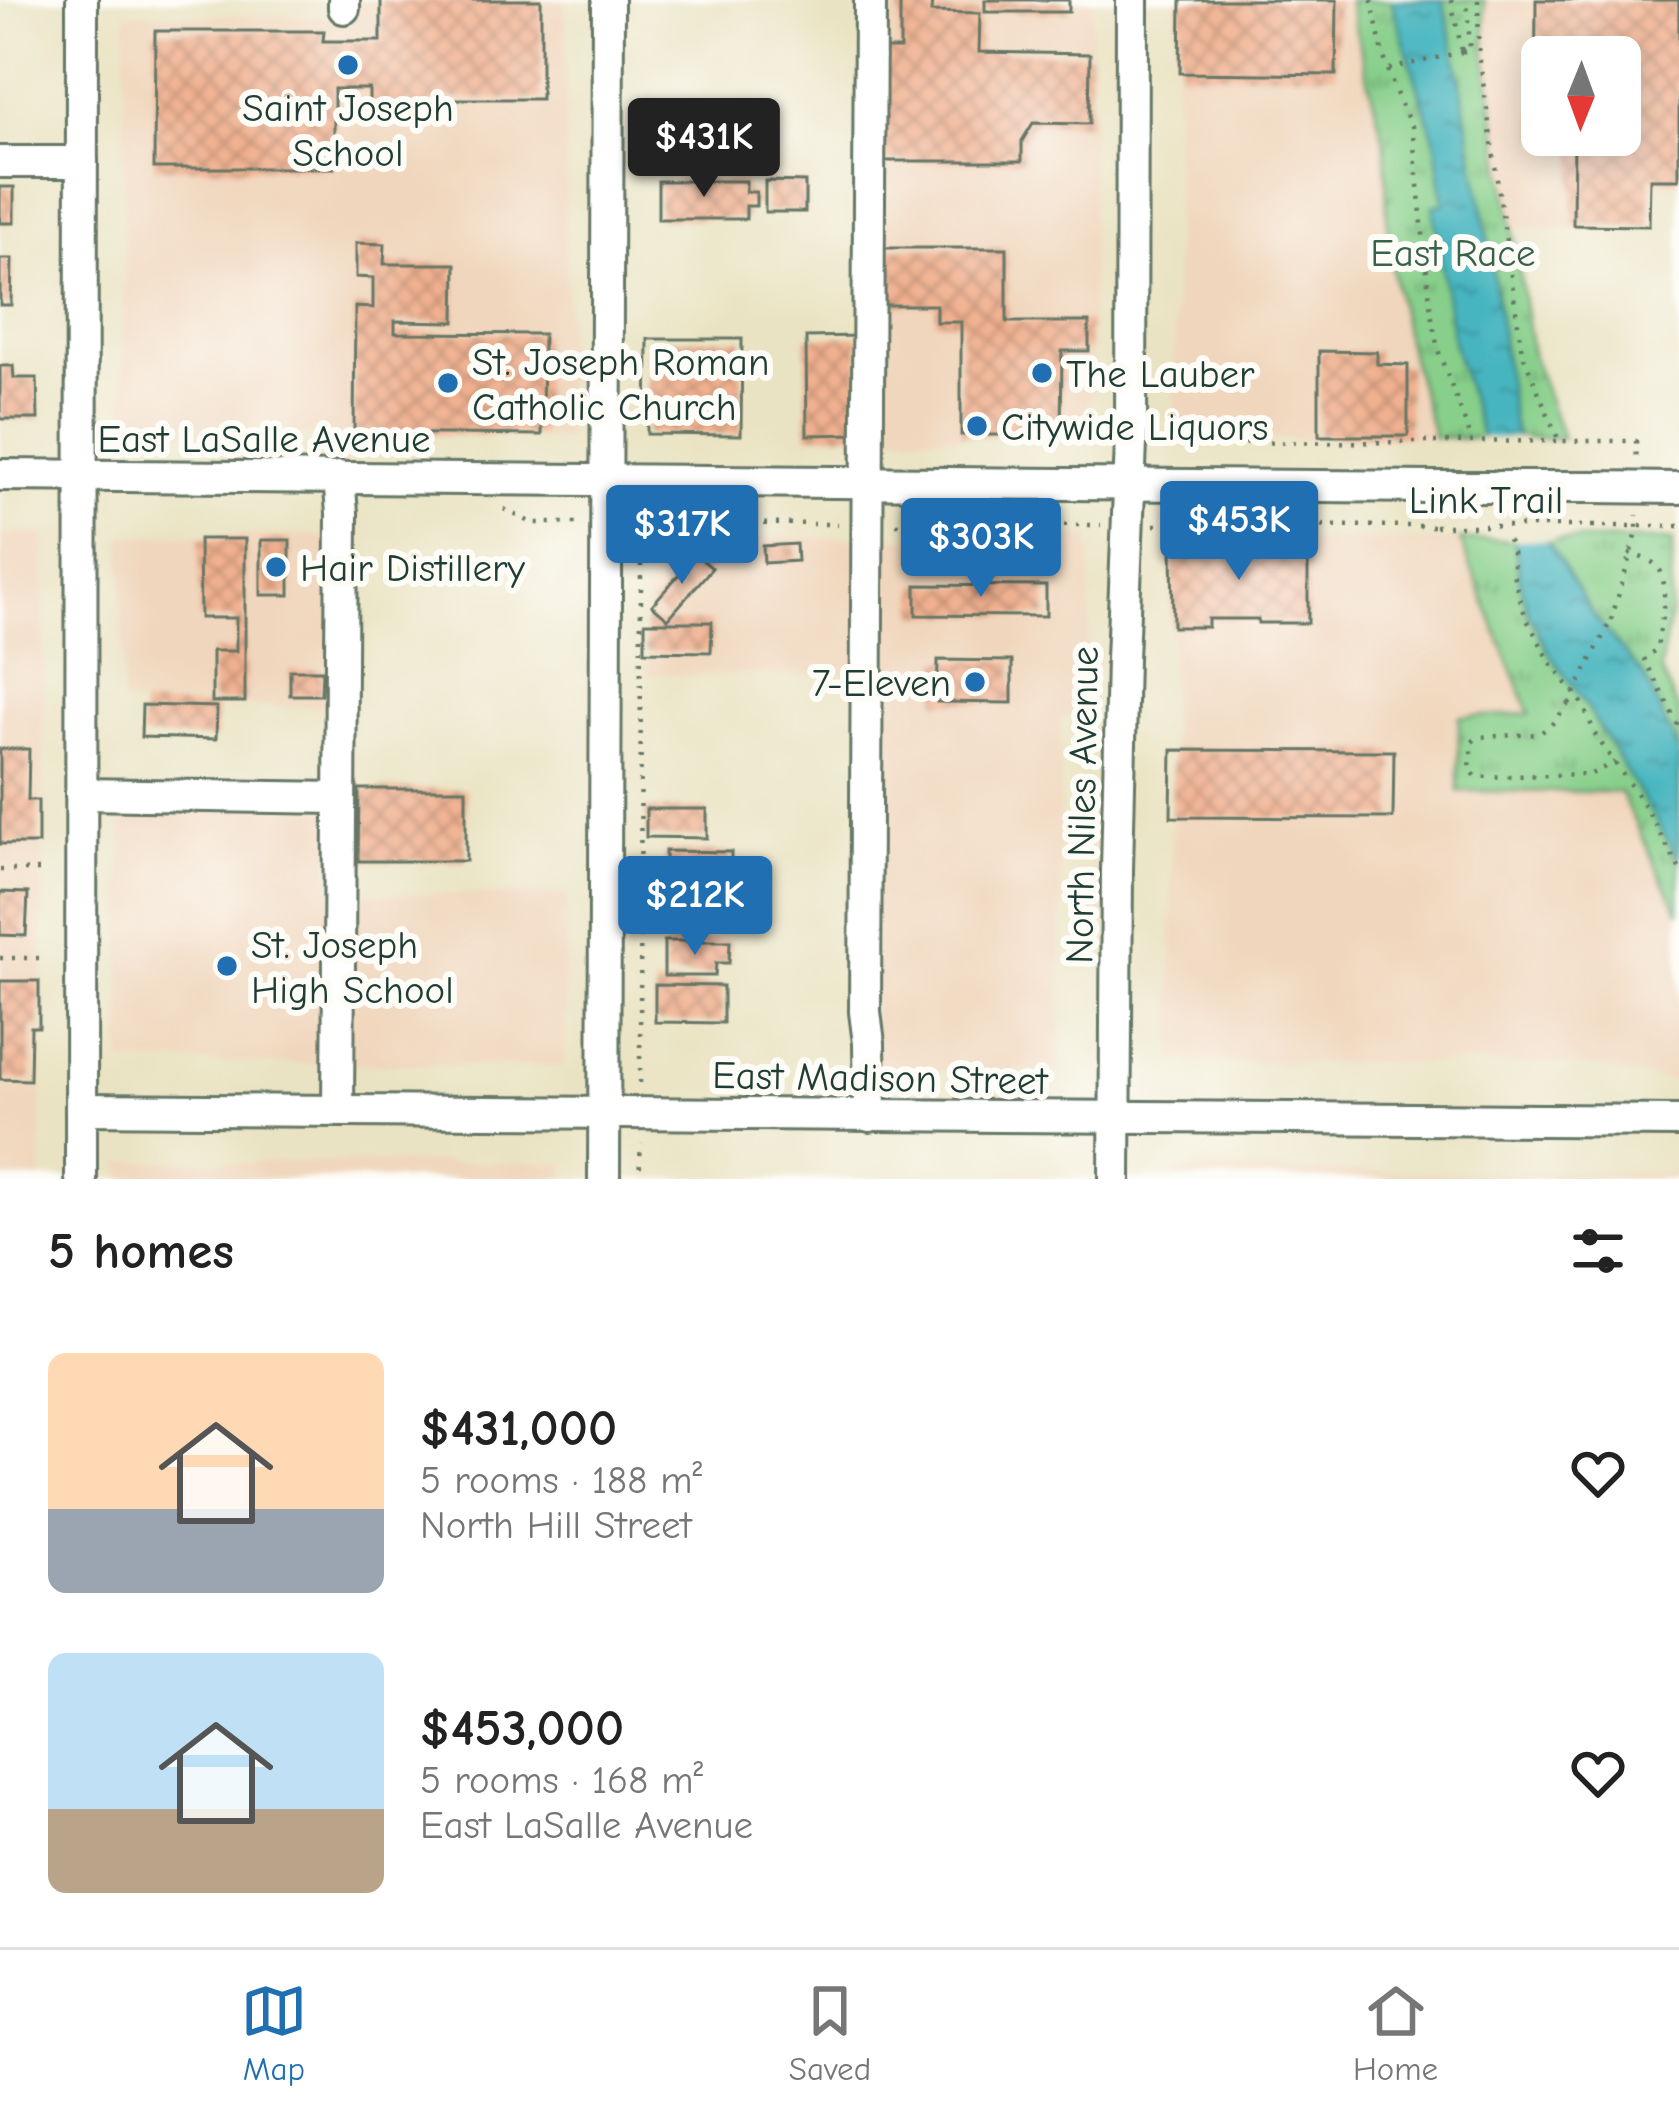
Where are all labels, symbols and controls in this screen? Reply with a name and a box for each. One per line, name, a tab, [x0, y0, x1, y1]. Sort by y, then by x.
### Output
north arrow	[1521, 36, 1641, 156]
map controls	[1521, 36, 1641, 156]
marker: Saint Joseph School	[335, 52, 361, 78]
place label: Saint Joseph School	[242, 86, 454, 176]
pin: $431K	[620, 98, 788, 200]
text: $431K	[655, 114, 753, 159]
park label: East Race	[1370, 231, 1536, 276]
place label: St. Joseph Roman Catholic Church	[472, 340, 770, 430]
place label: The Lauber	[1066, 352, 1255, 397]
marker: The Lauber	[1029, 360, 1055, 386]
marker: St. Joseph Roman Catholic Church	[435, 370, 461, 396]
place label: Citywide Liquors	[1001, 405, 1269, 450]
marker: Citywide Liquors	[964, 413, 990, 439]
street label: East LaSalle Avenue	[97, 417, 431, 462]
street label: Link Trail	[1409, 478, 1563, 523]
pin: $453K	[1155, 481, 1323, 583]
pin: $317K	[598, 485, 766, 587]
text: $453K	[1187, 497, 1291, 542]
pin: $303K	[897, 498, 1065, 600]
text: $317K	[633, 501, 731, 546]
text: $303K	[928, 514, 1034, 559]
place label: Hair Distillery	[300, 546, 525, 591]
marker: Hair Distillery	[263, 554, 289, 580]
street label: North Niles Avenue	[1057, 646, 1108, 964]
place label: 7-Eleven	[812, 661, 951, 706]
marker: 7-Eleven	[962, 669, 988, 695]
pin: $212K	[611, 856, 779, 958]
text: $212K	[645, 872, 745, 917]
place label: St. Joseph High School	[251, 923, 454, 1013]
marker: St. Joseph High School	[214, 953, 240, 979]
street label: East Madison Street	[712, 1053, 1050, 1104]
icon: filters	[1565, 1218, 1631, 1284]
text: 5 homes	[48, 1222, 234, 1281]
text: $431,000	[420, 1399, 617, 1458]
icon: home	[144, 1401, 288, 1545]
icon: heart	[1565, 1440, 1631, 1506]
text: 5 rooms · 188 m²	[420, 1458, 702, 1503]
text: North Hill Street	[420, 1503, 692, 1548]
text: $453,000	[420, 1699, 624, 1758]
icon: home	[144, 1701, 288, 1845]
icon: heart	[1565, 1740, 1631, 1806]
text: 5 rooms · 168 m²	[420, 1758, 703, 1803]
text: East LaSalle Avenue	[420, 1803, 753, 1848]
tab: Map	[241, 1978, 307, 2088]
tab: Saved	[789, 1978, 871, 2088]
tab: Home	[1353, 1978, 1438, 2088]

